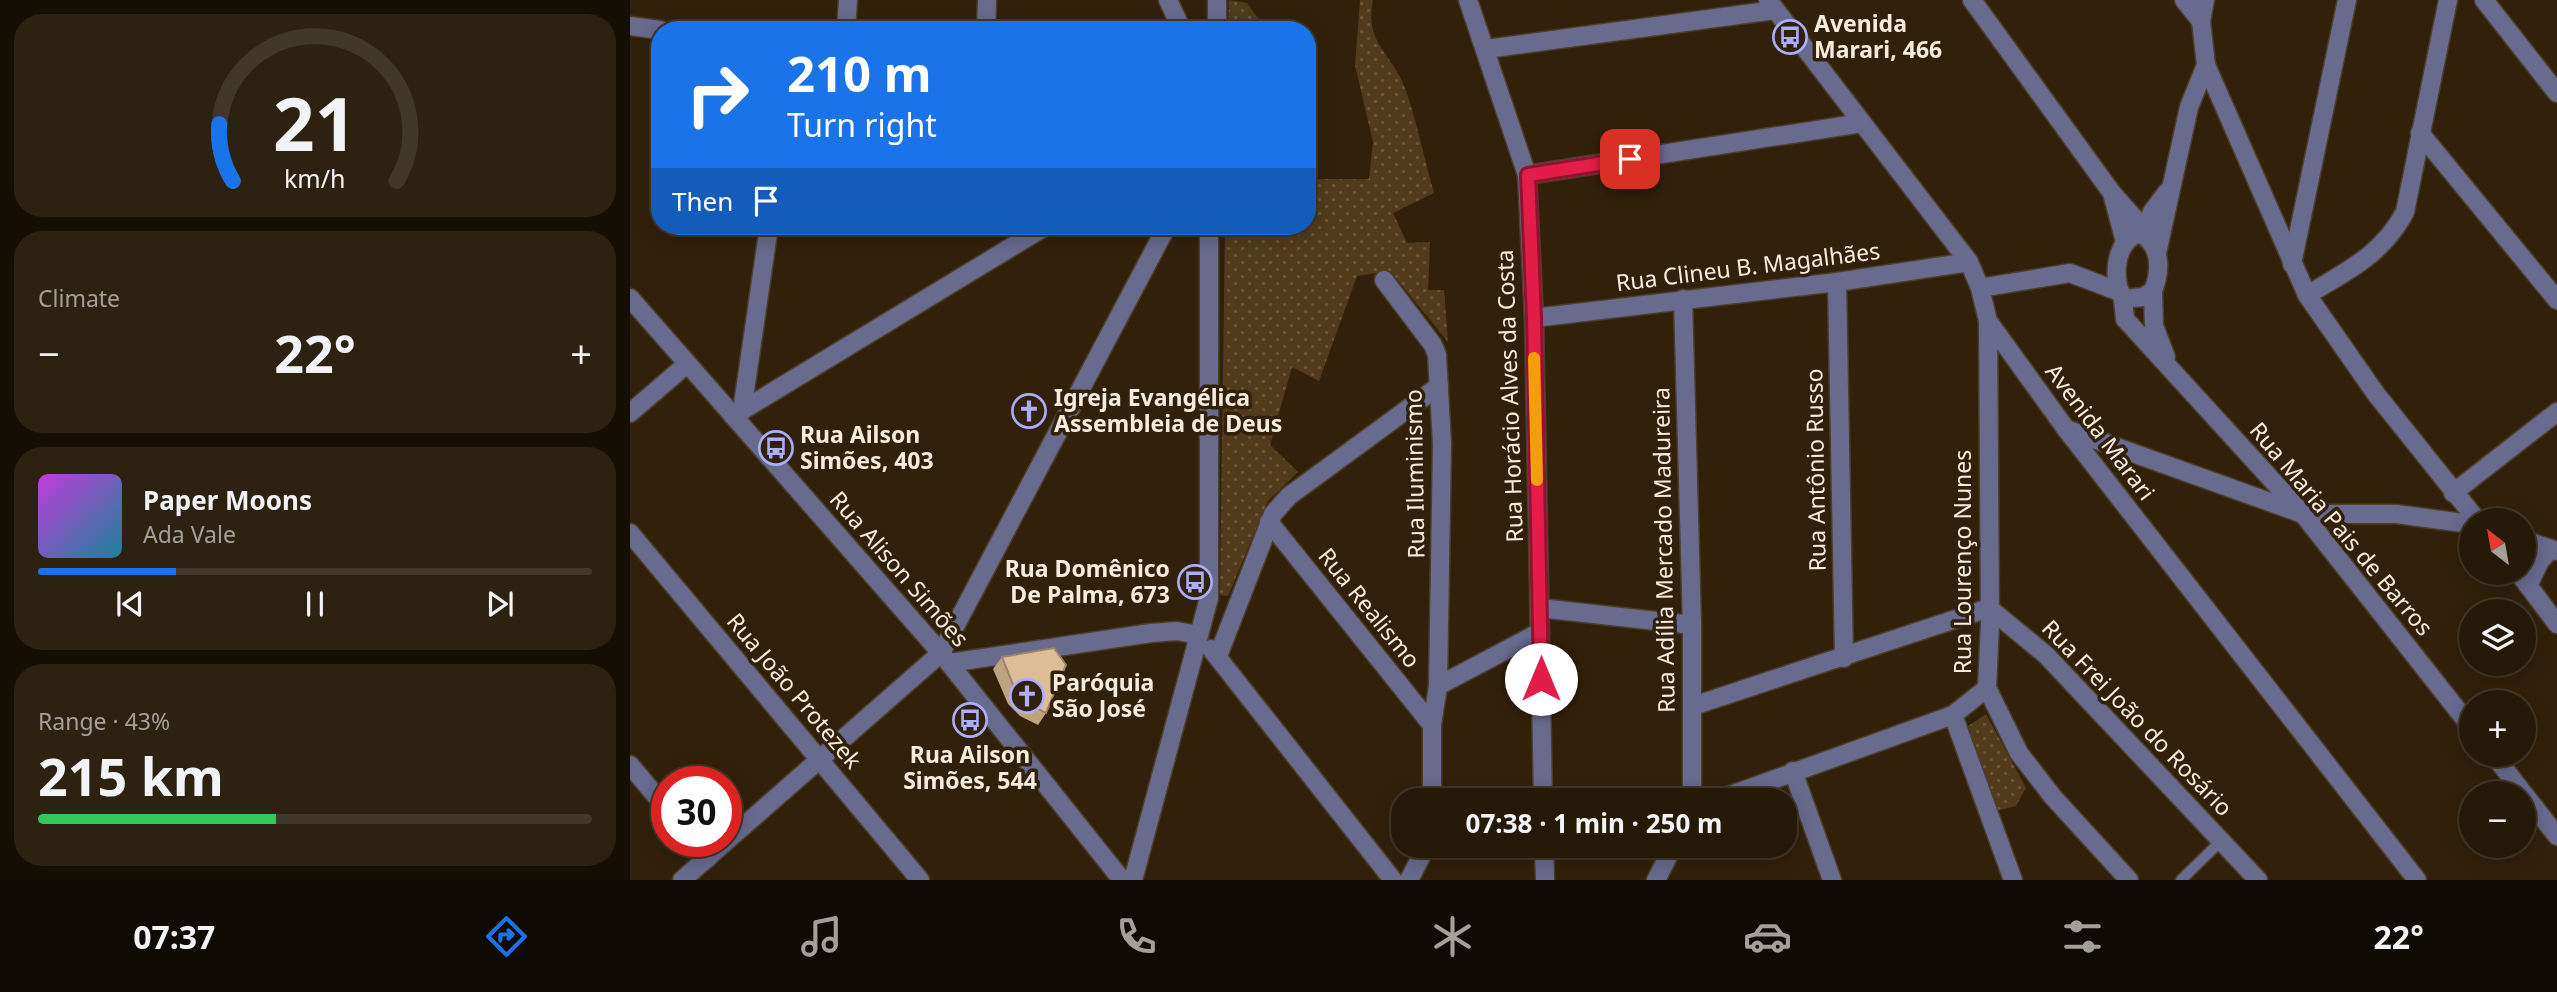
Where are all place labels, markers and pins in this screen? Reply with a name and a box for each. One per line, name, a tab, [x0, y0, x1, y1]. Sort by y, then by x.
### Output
place label: Avenida Marari, 466	[1814, 7, 1942, 65]
bus stop icon: Avenida Marari, 466	[1771, 18, 1809, 56]
pin	[1600, 129, 1660, 189]
place label: Igreja Evangélica Assembleia de Deus	[1054, 381, 1282, 439]
church icon: Igreja Evangélica Assembleia de Deus	[1010, 392, 1048, 430]
place label: Rua Ailson Simões, 403	[800, 418, 934, 476]
bus stop icon: Rua Ailson Simões, 403	[757, 429, 795, 467]
place label: Rua Domênico De Palma, 673	[1005, 552, 1170, 610]
bus stop icon: Rua Domênico De Palma, 673	[1176, 563, 1214, 601]
place label: Paróquia São José	[1052, 666, 1154, 724]
church icon: Paróquia São José	[1008, 677, 1046, 715]
bus stop icon: Rua Ailson Simões, 544	[951, 701, 989, 739]
place label: Rua Ailson Simões, 544	[903, 738, 1037, 796]

